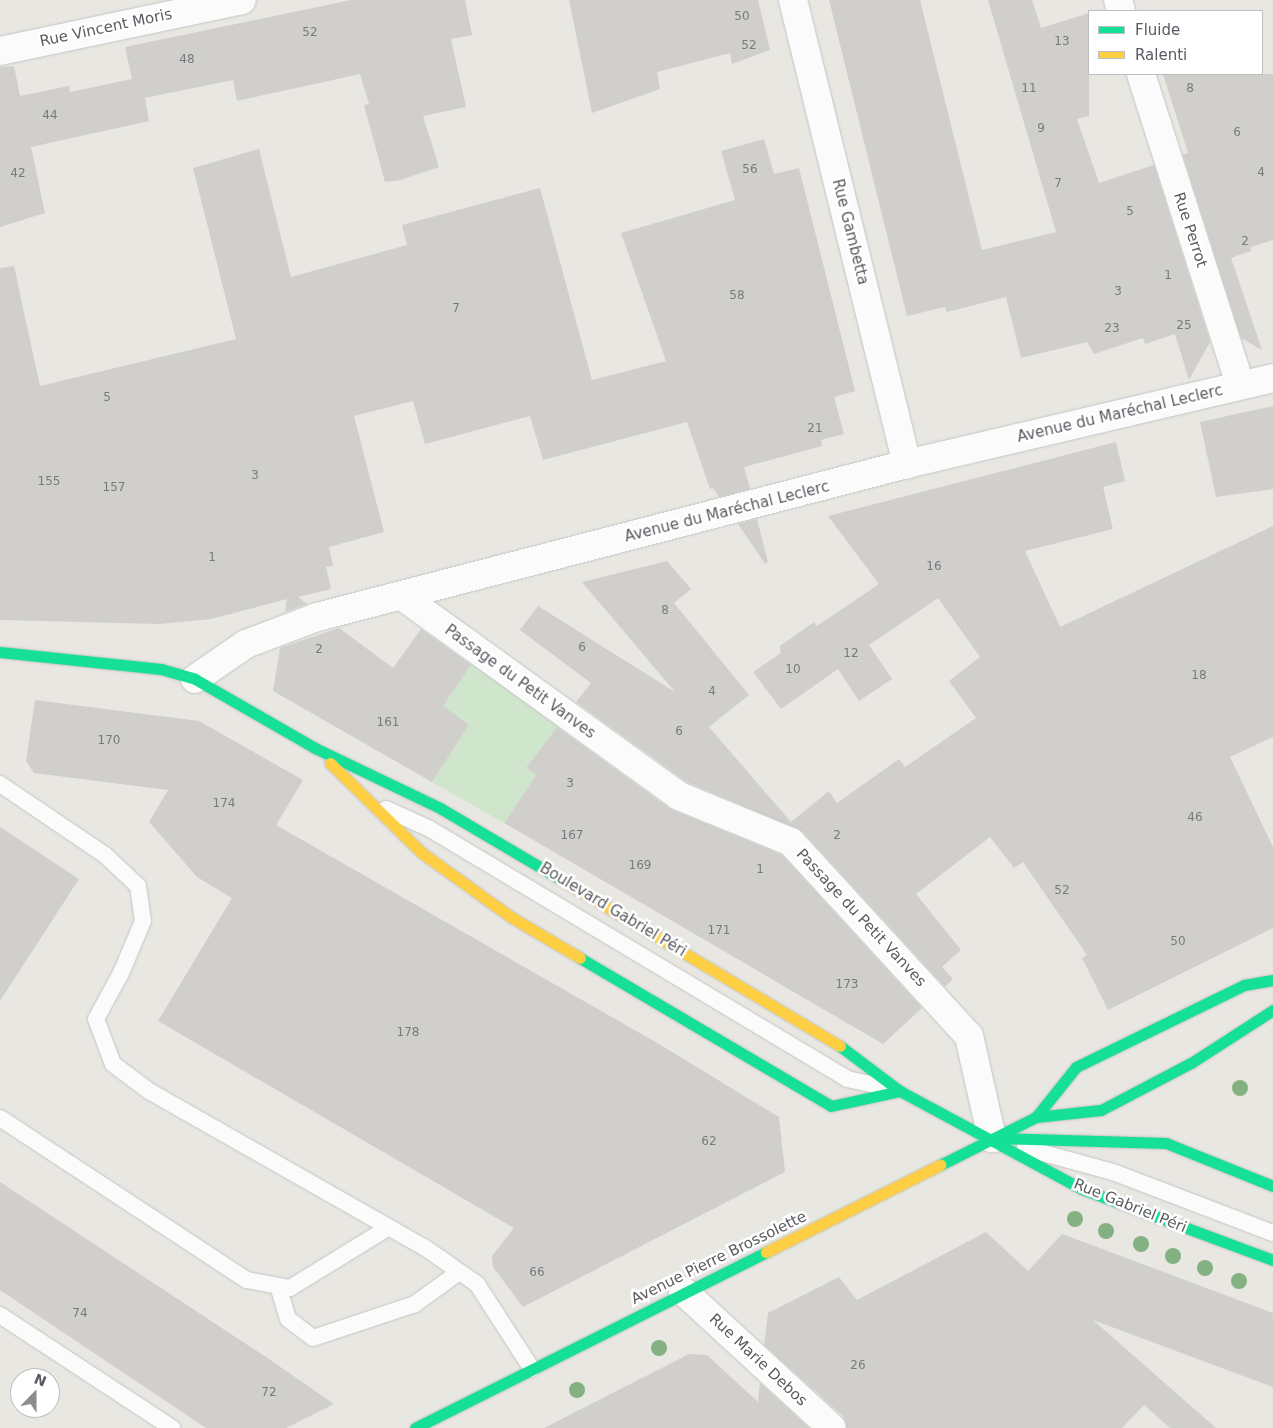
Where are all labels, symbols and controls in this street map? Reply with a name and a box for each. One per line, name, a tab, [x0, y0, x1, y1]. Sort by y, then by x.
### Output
street label: Rue Vincent Moris	[38, 5, 174, 51]
house number: 50	[734, 10, 750, 24]
legend	[1088, 10, 1263, 75]
text: Fluide	[1135, 21, 1180, 39]
house number: 52	[302, 26, 318, 40]
house number: 13	[1054, 35, 1070, 49]
house number: 52	[741, 39, 757, 53]
text: Ralenti	[1135, 46, 1187, 64]
house number: 48	[179, 53, 195, 67]
house number: 11	[1021, 82, 1037, 96]
house number: 8	[1186, 82, 1194, 96]
house number: 44	[42, 109, 58, 123]
house number: 9	[1037, 122, 1045, 136]
house number: 6	[1233, 126, 1241, 140]
house number: 56	[742, 163, 758, 177]
house number: 4	[1257, 166, 1265, 180]
house number: 42	[10, 167, 26, 181]
street label: Rue Gambetta	[828, 177, 872, 287]
house number: 7	[1054, 177, 1062, 191]
street label: Rue Perrot	[1169, 190, 1211, 270]
house number: 5	[1126, 205, 1134, 219]
house number: 2	[1241, 235, 1249, 249]
house number: 1	[1164, 269, 1172, 283]
house number: 3	[1114, 285, 1122, 299]
house number: 58	[729, 289, 745, 303]
house number: 7	[452, 302, 460, 316]
house number: 25	[1176, 319, 1192, 333]
house number: 23	[1104, 322, 1120, 336]
street label: Avenue du Maréchal Leclerc	[1015, 382, 1225, 446]
house number: 5	[103, 391, 111, 405]
house number: 21	[807, 422, 823, 436]
house number: 3	[251, 469, 259, 483]
house number: 155	[38, 475, 60, 489]
street label: Avenue du Maréchal Leclerc	[623, 478, 831, 546]
house number: 157	[103, 481, 125, 495]
house number: 1	[208, 551, 216, 565]
house number: 16	[926, 560, 942, 574]
house number: 8	[661, 604, 669, 618]
street label: Passage du Petit Vanves	[441, 621, 599, 743]
house number: 6	[578, 641, 586, 655]
house number: 2	[315, 643, 323, 657]
house number: 12	[843, 647, 859, 661]
house number: 10	[785, 663, 801, 677]
house number: 18	[1191, 669, 1207, 683]
house number: 4	[708, 685, 716, 699]
house number: 161	[377, 716, 399, 730]
house number: 6	[675, 725, 683, 739]
house number: 170	[98, 734, 120, 748]
house number: 3	[566, 777, 574, 791]
house number: 174	[213, 797, 235, 811]
house number: 46	[1187, 811, 1203, 825]
house number: 167	[561, 829, 583, 843]
house number: 2	[833, 829, 841, 843]
street label: Passage du Petit Vanves	[792, 845, 930, 991]
street label: Boulevard Gabriel Péri	[537, 859, 689, 961]
house number: 169	[629, 859, 651, 873]
house number: 1	[756, 863, 764, 877]
house number: 52	[1054, 884, 1070, 898]
house number: 171	[708, 924, 730, 938]
house number: 50	[1170, 935, 1186, 949]
house number: 173	[836, 978, 858, 992]
house number: 178	[397, 1026, 419, 1040]
house number: 62	[701, 1135, 717, 1149]
street label: Rue Gabriel Péri	[1071, 1175, 1189, 1237]
street label: Avenue Pierre Brossolette	[628, 1208, 810, 1308]
house number: 66	[529, 1266, 545, 1280]
house number: 74	[72, 1307, 88, 1321]
street label: Rue Marie Debos	[705, 1310, 811, 1410]
house number: 26	[850, 1359, 866, 1373]
north arrow	[10, 1368, 60, 1418]
text: N	[32, 1370, 49, 1390]
house number: 72	[261, 1386, 277, 1400]

